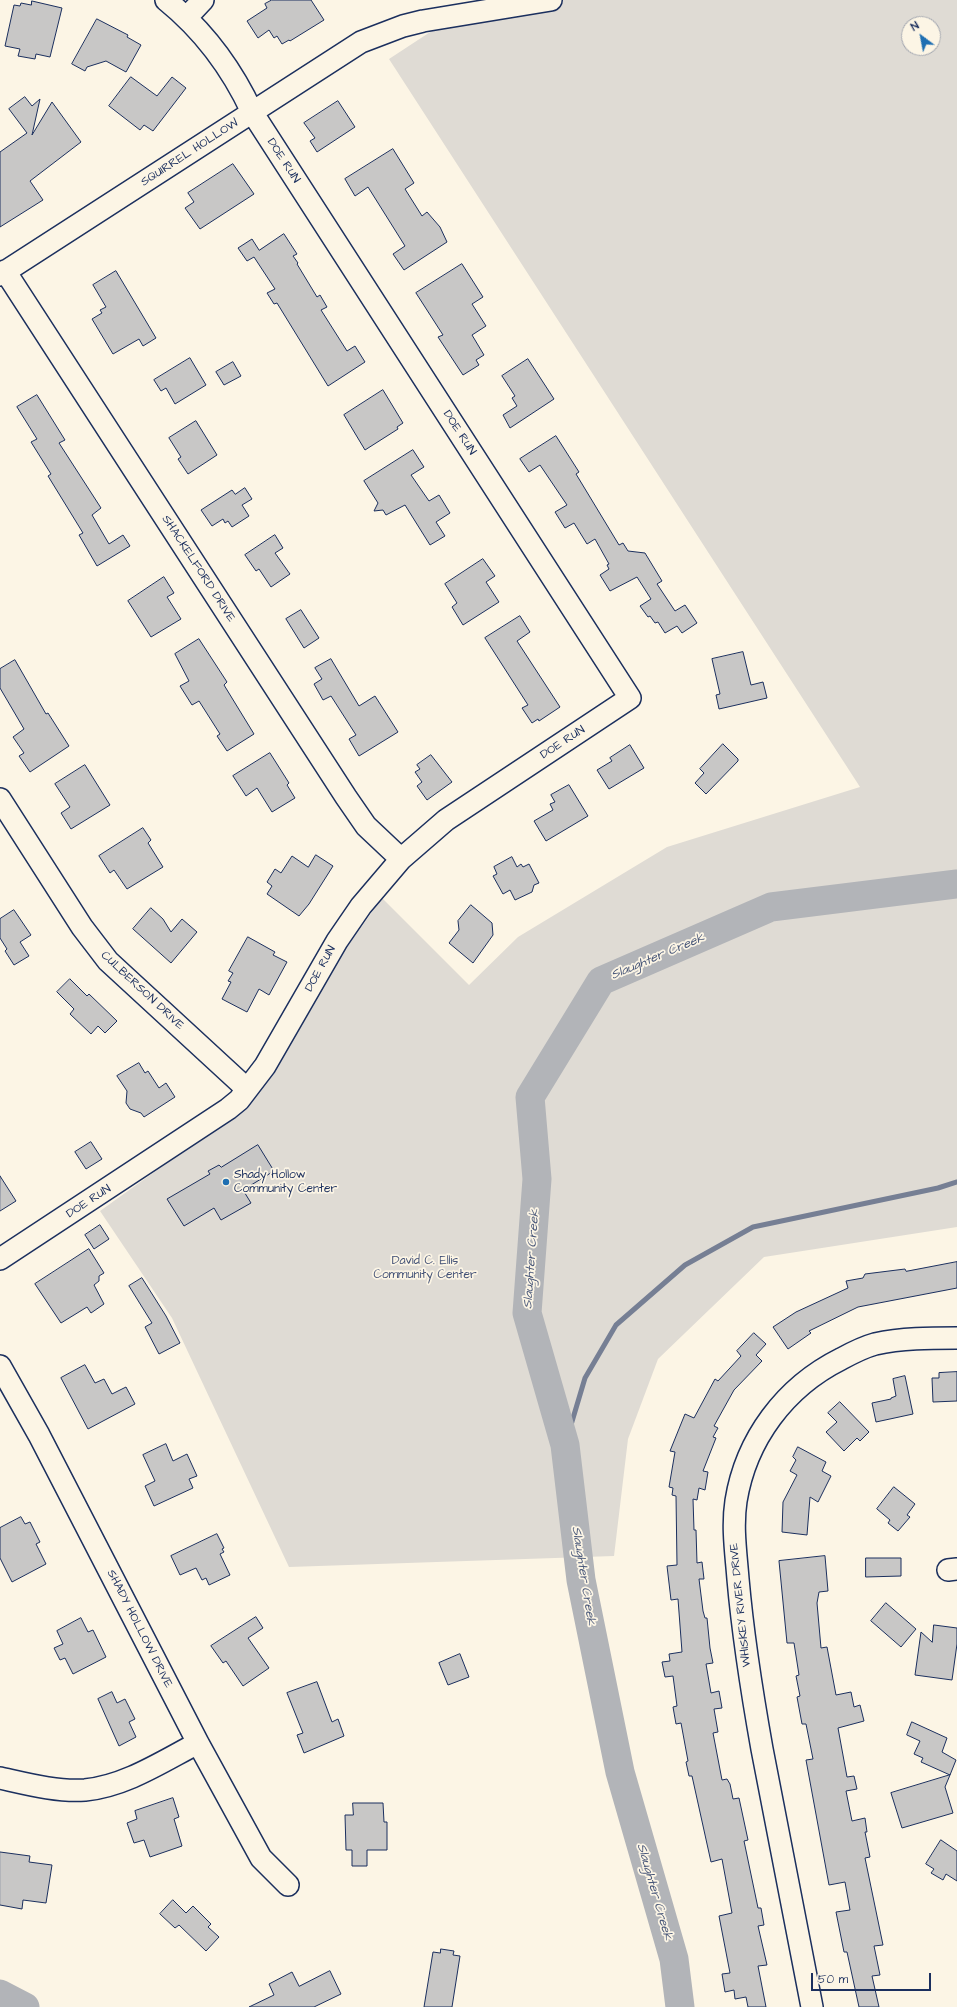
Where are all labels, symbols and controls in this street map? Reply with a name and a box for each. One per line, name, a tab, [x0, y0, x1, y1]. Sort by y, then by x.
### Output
north arrow	[901, 16, 941, 56]
text: N	[908, 18, 922, 34]
street label: SQUIRREL HOLLOW	[139, 116, 241, 190]
street label: DOE RUN	[263, 136, 303, 186]
street label: DOE RUN	[439, 408, 479, 458]
street label: SHACKELFORD DRIVE	[158, 513, 238, 625]
street label: DOE RUN	[538, 723, 588, 763]
water label: Slaughter Creek	[609, 930, 707, 984]
street label: DOE RUN	[302, 943, 340, 995]
street label: CULBERSON DRIVE	[97, 949, 187, 1033]
place label: Shady Hollow Community Center	[234, 1168, 337, 1196]
marker: Shady Hollow Community Center	[221, 1177, 231, 1187]
street label: DOE RUN	[64, 1182, 114, 1222]
water label: Slaughter Creek	[521, 1209, 543, 1309]
park label: David C. Ellis Community Center	[373, 1254, 477, 1282]
water label: Slaughter Creek	[567, 1525, 599, 1627]
street label: WHISKEY RIVER DRIVE	[727, 1542, 755, 1668]
street label: SHADY HOLLOW DRIVE	[103, 1568, 175, 1690]
water label: Slaughter Creek	[633, 1842, 675, 1942]
scale bar	[813, 1965, 933, 1991]
text: 50 m	[818, 1971, 848, 1988]

